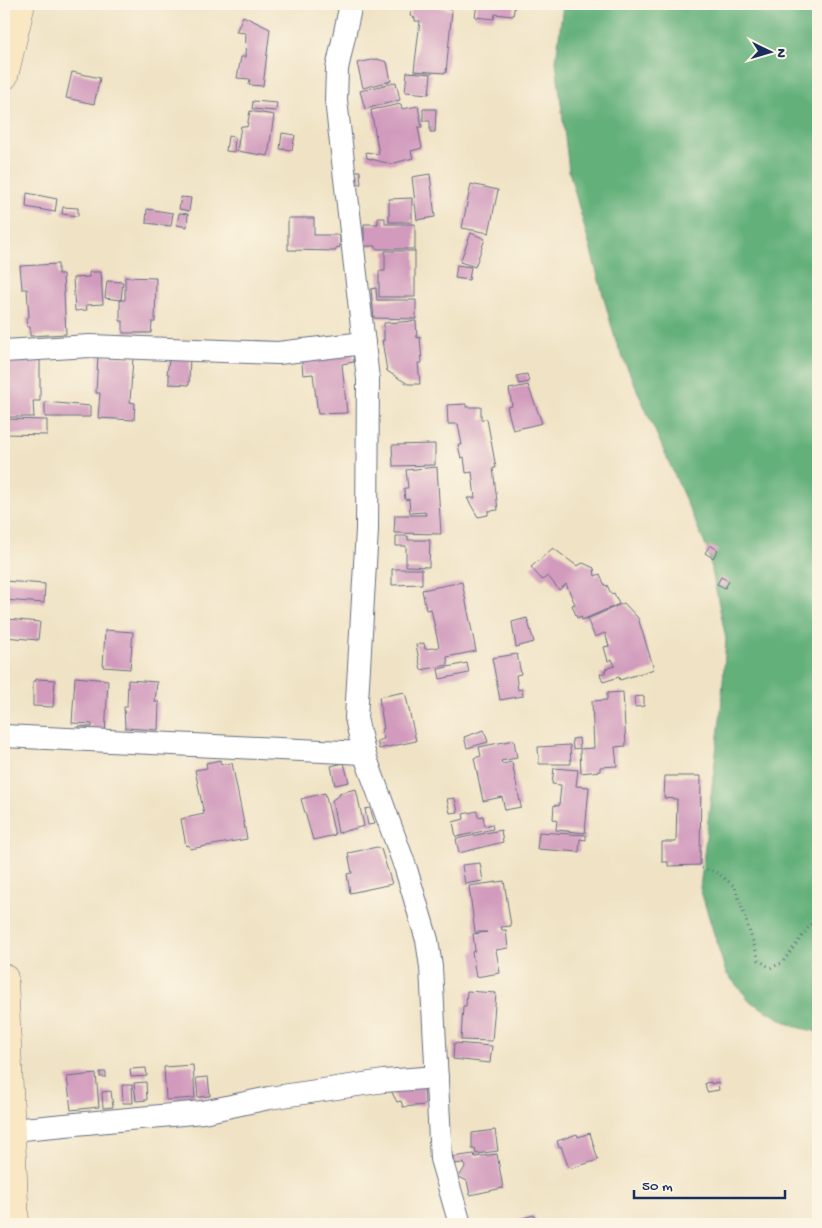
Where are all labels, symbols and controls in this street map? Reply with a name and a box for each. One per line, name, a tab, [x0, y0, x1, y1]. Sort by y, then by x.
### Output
north arrow	[744, 28, 794, 78]
text: N	[772, 48, 789, 58]
scale bar	[634, 1168, 786, 1200]
text: 50 m	[642, 1178, 673, 1196]

